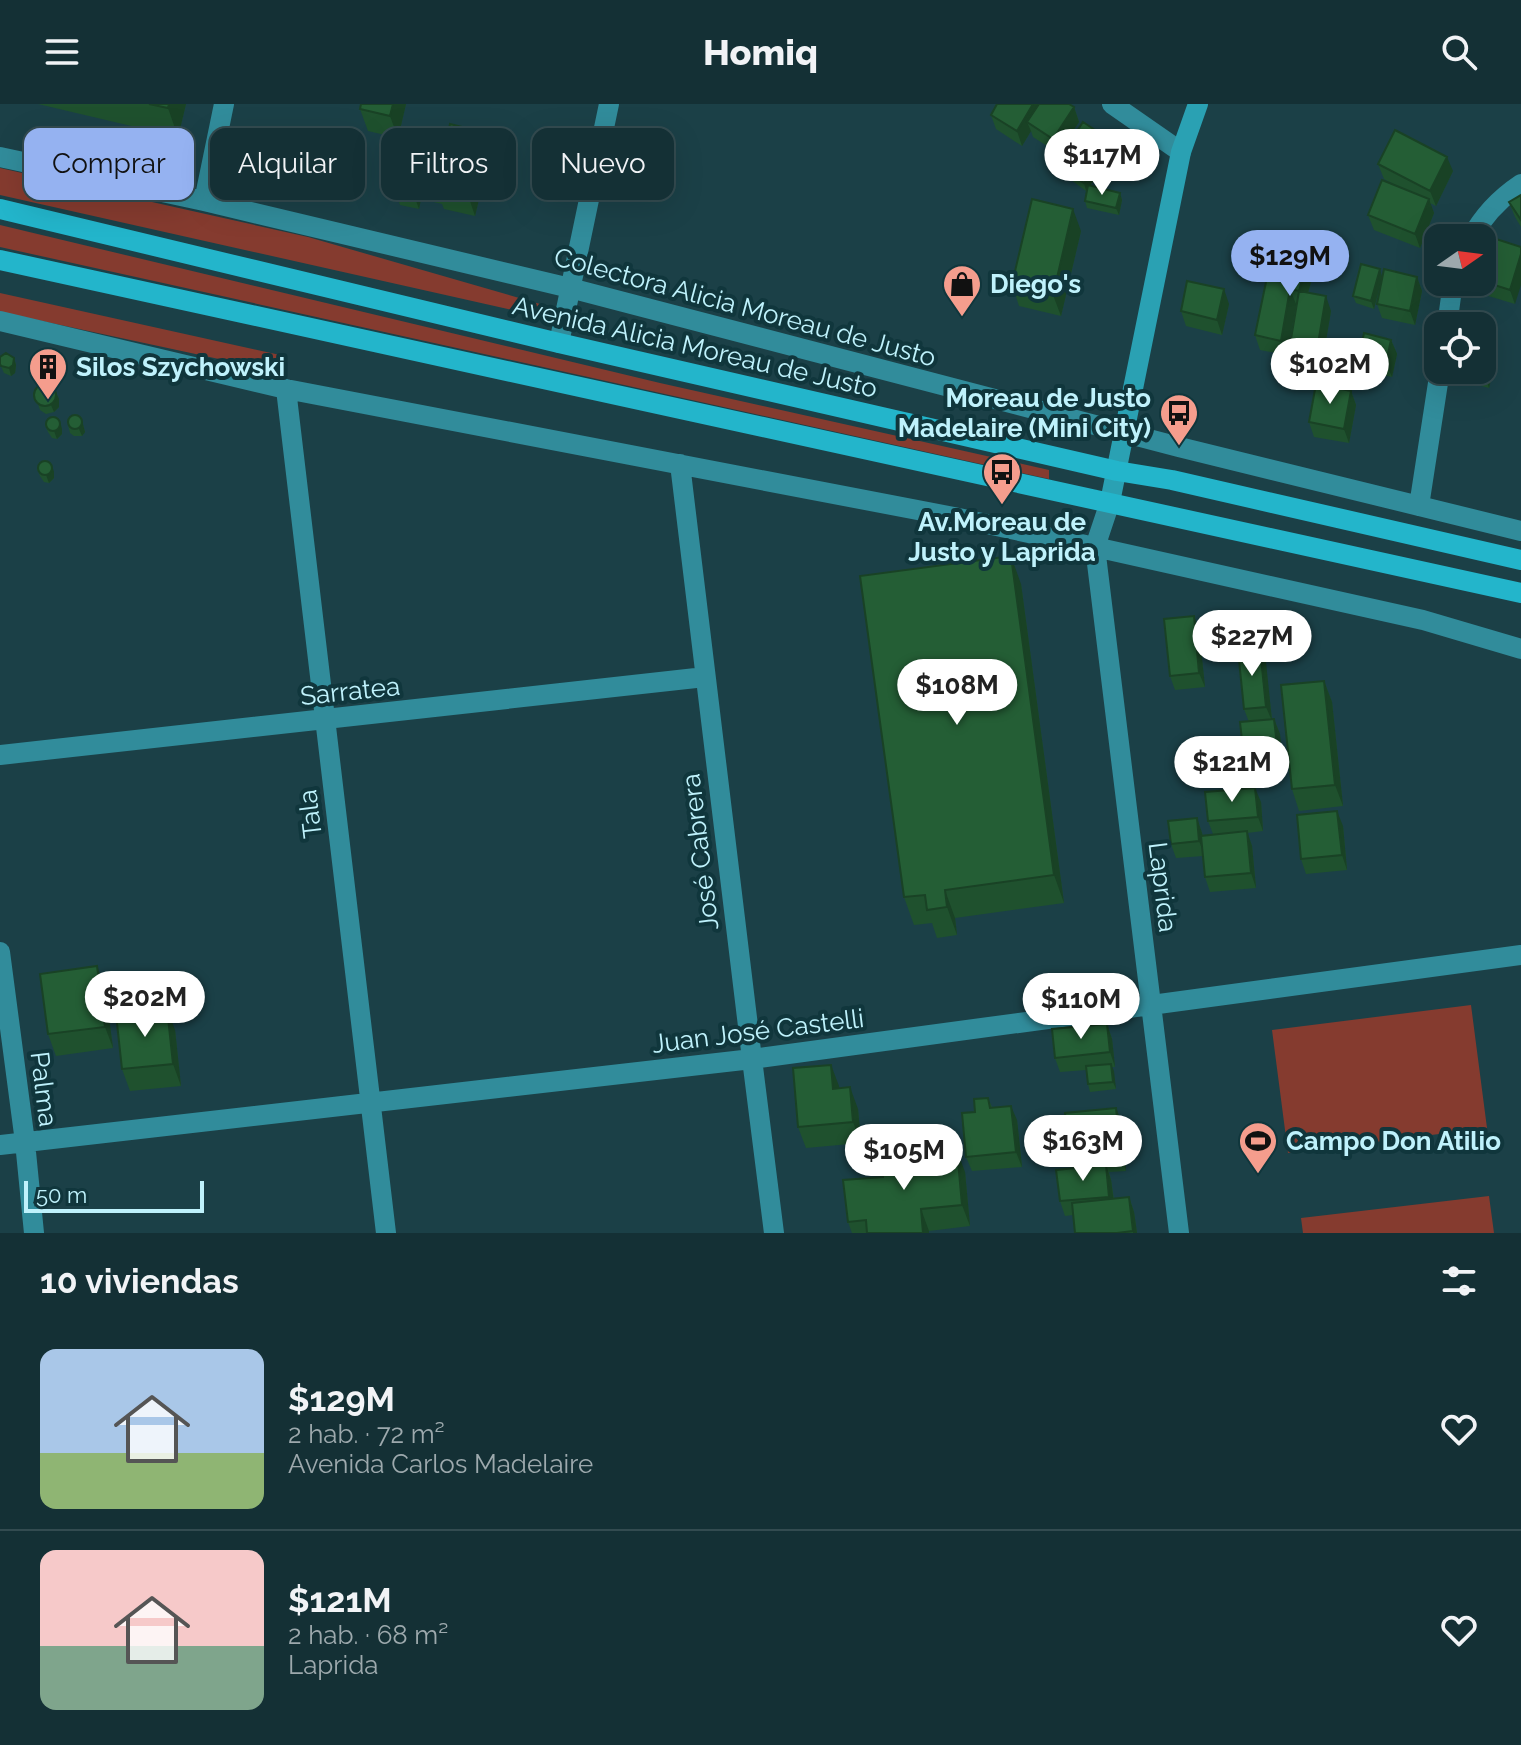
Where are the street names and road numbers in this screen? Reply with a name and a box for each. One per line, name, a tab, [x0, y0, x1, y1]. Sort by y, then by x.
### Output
street label: Colectora Alicia Moreau de Justo	[551, 242, 939, 372]
street label: Avenida Alicia Moreau de Justo	[510, 290, 880, 404]
street label: Sarratea	[299, 671, 401, 711]
street label: José Cabrera	[676, 772, 724, 932]
street label: Tala	[292, 788, 328, 840]
street label: Laprida	[1143, 840, 1183, 934]
street label: Juan José Castelli	[650, 1003, 866, 1059]
street label: Palma	[25, 1050, 63, 1128]

